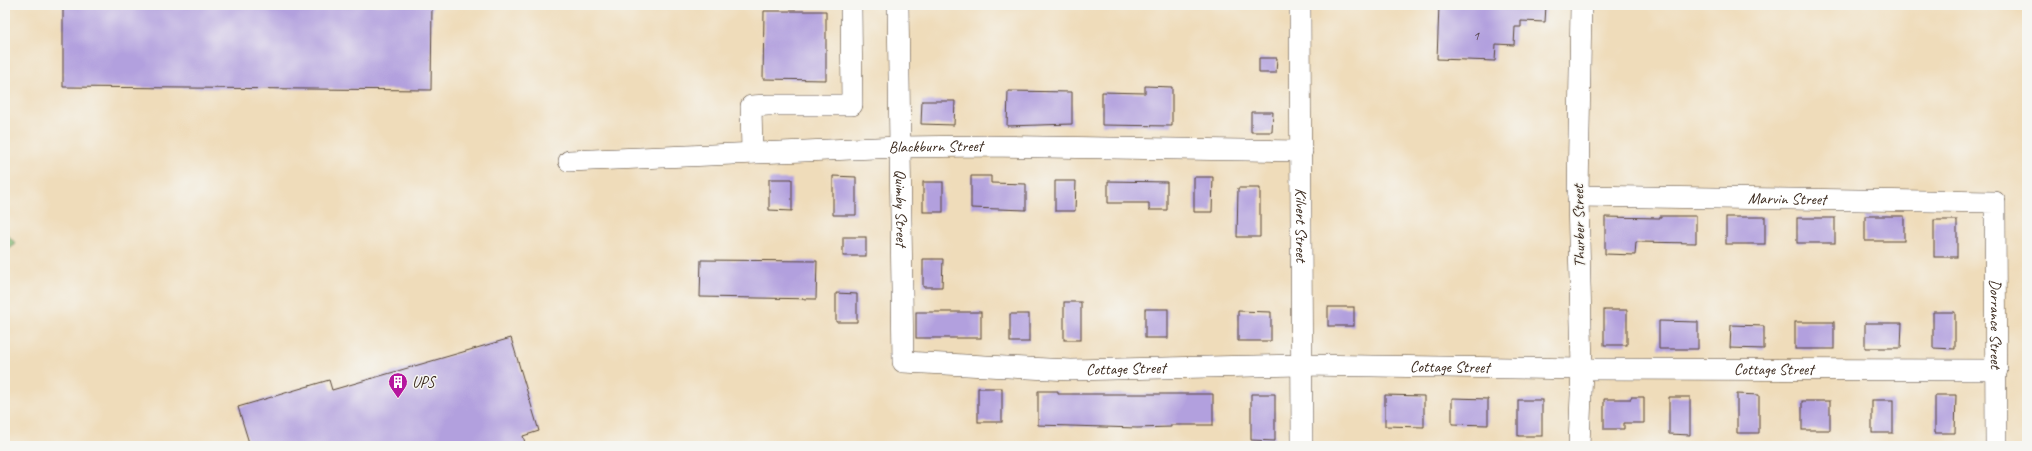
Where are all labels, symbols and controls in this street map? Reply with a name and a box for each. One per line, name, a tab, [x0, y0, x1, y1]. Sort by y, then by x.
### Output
house number: 1	[1473, 27, 1480, 44]
street label: Blackburn Street	[888, 136, 986, 157]
street label: Quimby Street	[890, 169, 911, 249]
street label: Thurber Street	[1568, 183, 1590, 268]
street label: Kilvert Street	[1291, 188, 1311, 264]
street label: Marvin Street	[1748, 188, 1829, 210]
street label: Dorrance Street	[1985, 279, 2006, 370]
street label: Cottage Street	[1410, 357, 1492, 378]
street label: Cottage Street	[1086, 358, 1169, 380]
street label: Cottage Street	[1734, 359, 1816, 380]
building icon: UPS	[387, 371, 409, 399]
place label: UPS	[412, 372, 437, 392]

